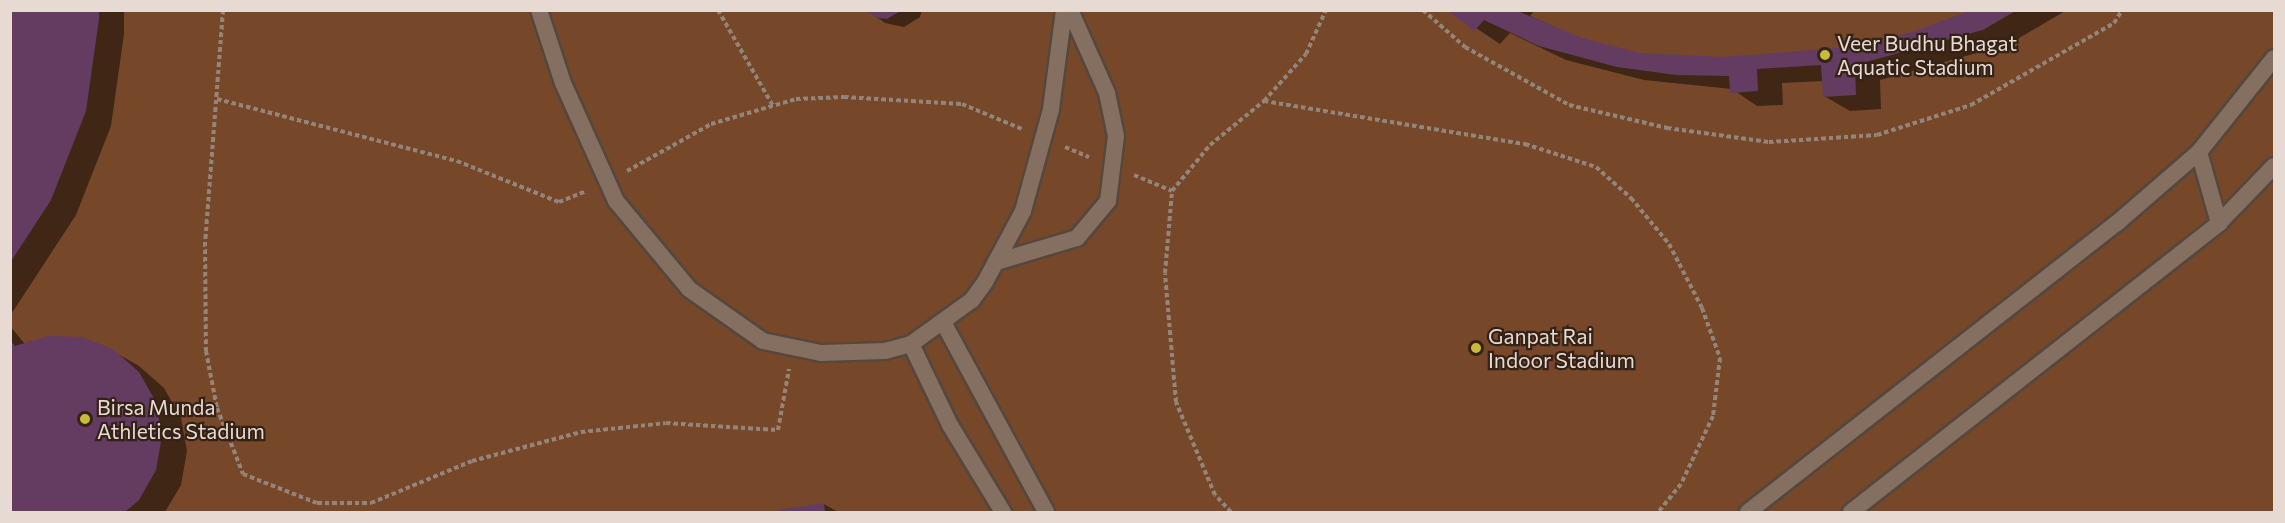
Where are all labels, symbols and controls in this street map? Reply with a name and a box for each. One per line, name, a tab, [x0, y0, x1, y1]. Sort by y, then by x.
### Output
place label: Veer Budhu Bhagat Aquatic Stadium	[1837, 30, 2017, 80]
marker: Veer Budhu Bhagat Aquatic Stadium	[1818, 48, 1832, 62]
place label: Ganpat Rai Indoor Stadium	[1488, 323, 1635, 373]
marker: Ganpat Rai Indoor Stadium	[1469, 341, 1483, 355]
place label: Birsa Munda Athletics Stadium	[97, 394, 265, 444]
marker: Birsa Munda Athletics Stadium	[78, 412, 92, 426]

